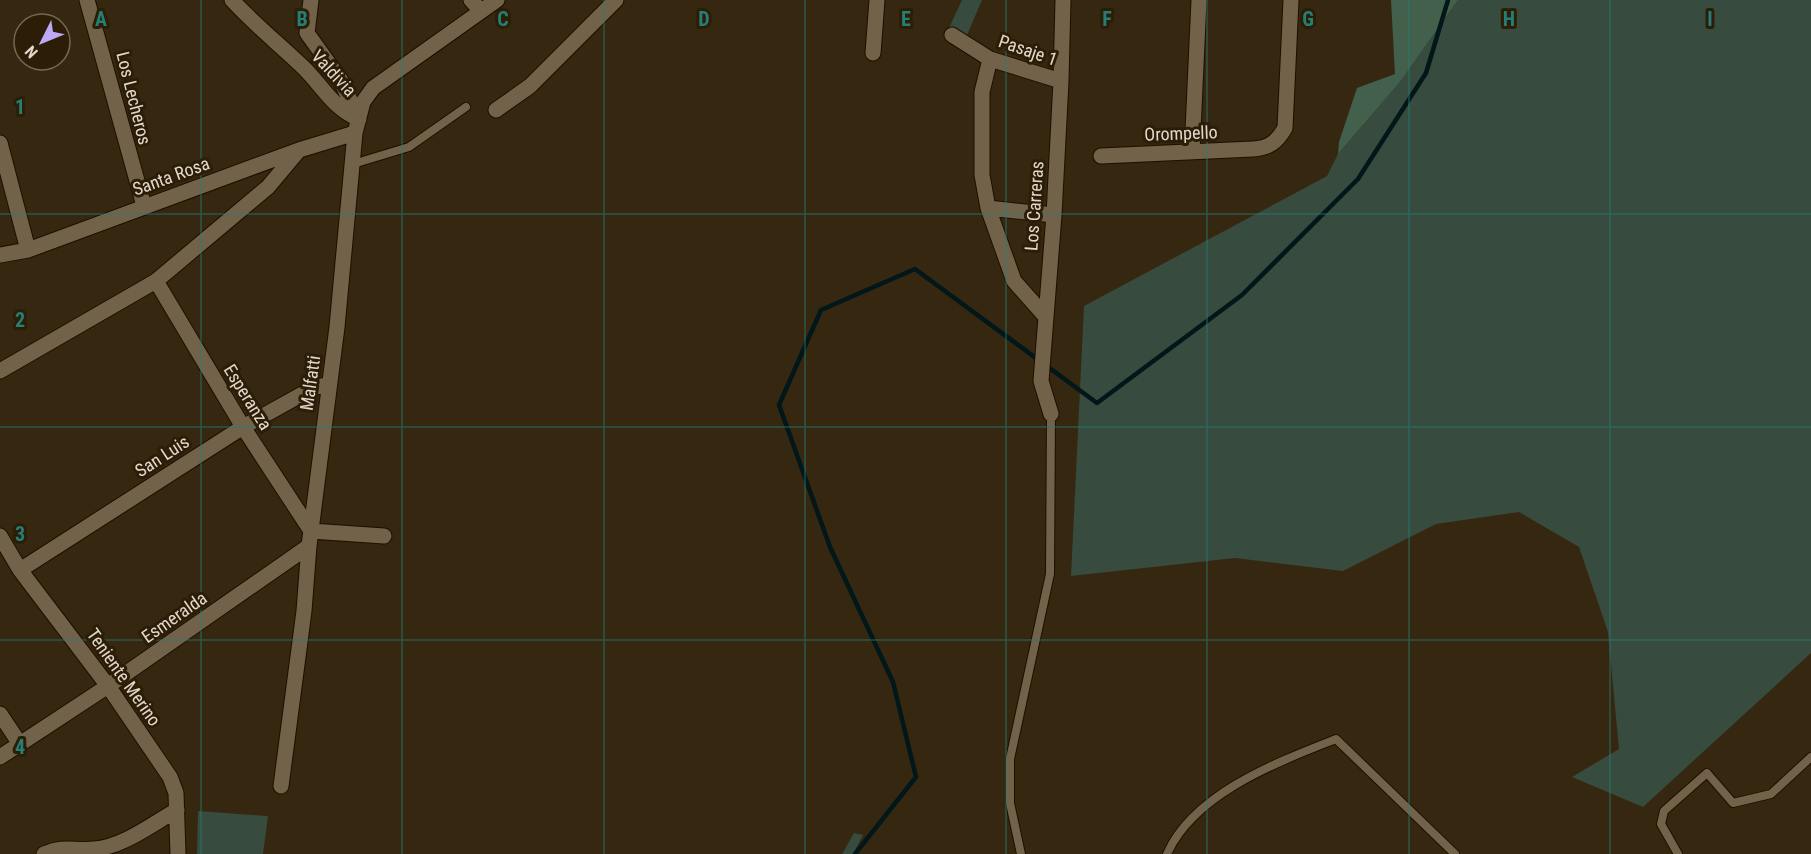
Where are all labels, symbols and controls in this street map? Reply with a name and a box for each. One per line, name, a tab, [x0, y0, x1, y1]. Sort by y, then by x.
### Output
text: A	[95, 7, 107, 31]
text: B	[296, 7, 308, 31]
text: C	[497, 7, 509, 31]
text: D	[698, 7, 710, 31]
text: E	[901, 7, 911, 31]
text: F	[1102, 7, 1112, 31]
text: G	[1302, 7, 1314, 31]
text: H	[1503, 7, 1515, 31]
text: I	[1707, 7, 1713, 31]
north arrow	[12, 12, 72, 72]
street label: Pasaje 1	[996, 30, 1060, 70]
text: N	[21, 42, 42, 62]
street label: Valdivia	[307, 45, 361, 101]
street label: Los Lecheros	[112, 49, 156, 147]
text: 1	[15, 95, 25, 119]
street label: Orompello	[1144, 121, 1218, 145]
street label: Santa Rosa	[130, 152, 212, 200]
street label: Los Carreras	[1020, 160, 1048, 252]
text: 2	[15, 308, 25, 332]
street label: Malfatti	[296, 354, 324, 412]
street label: Esperanza	[220, 360, 276, 434]
street label: San Luis	[131, 431, 193, 481]
text: 3	[15, 522, 25, 546]
street label: Esmeralda	[137, 587, 211, 647]
street label: Teniente Merino	[83, 624, 165, 730]
text: 4	[15, 735, 25, 759]

